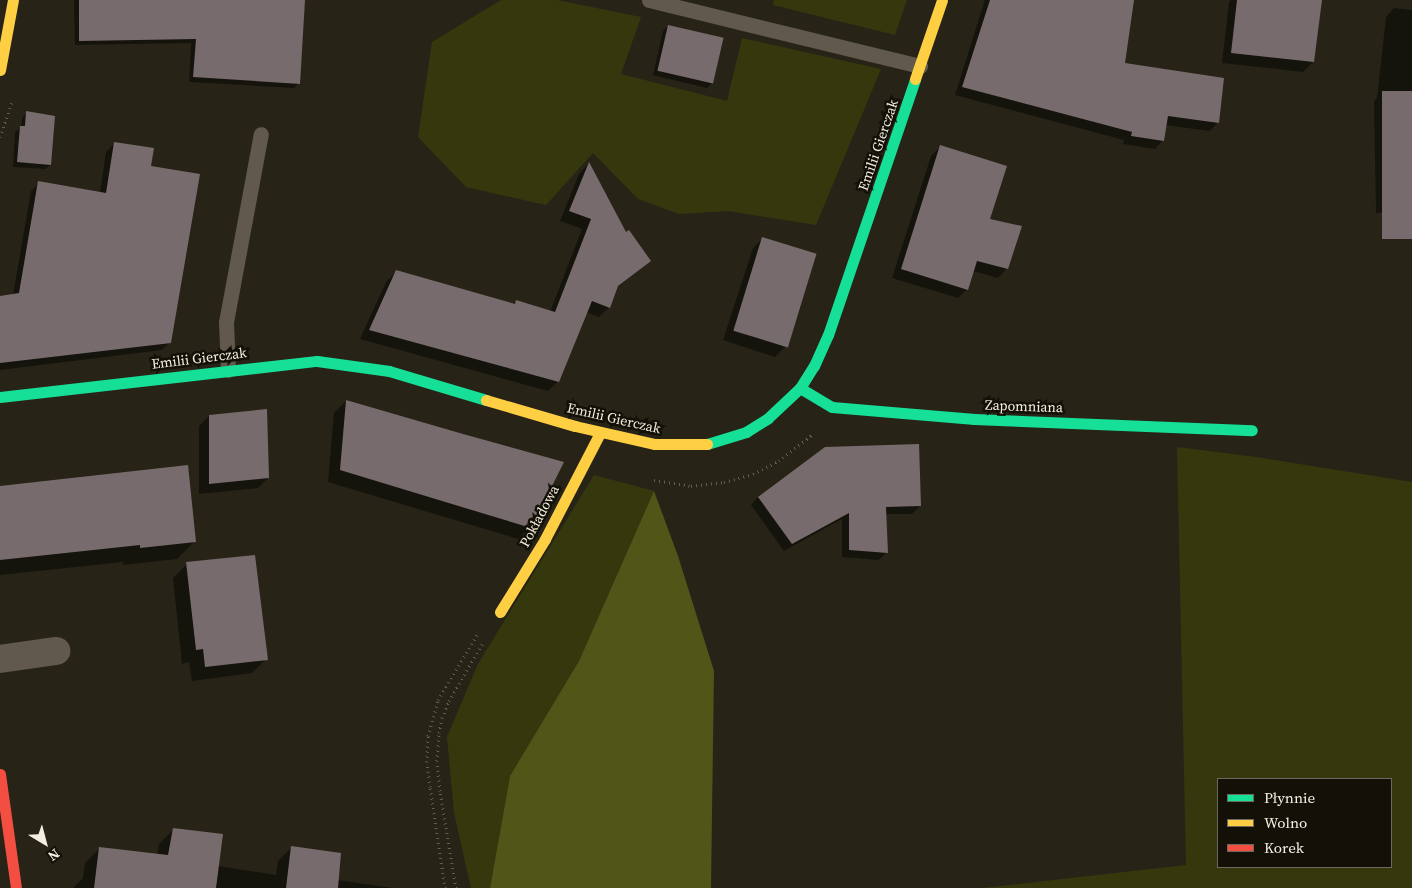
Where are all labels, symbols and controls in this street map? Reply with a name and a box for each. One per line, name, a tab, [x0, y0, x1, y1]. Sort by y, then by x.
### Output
street label: Emilii Gierczak	[854, 97, 902, 193]
street label: Emilii Gierczak	[151, 344, 247, 372]
street label: Zapomniana	[985, 396, 1063, 416]
street label: Emilii Gierczak	[566, 399, 662, 437]
street label: Pokładowa	[516, 482, 562, 550]
legend	[1217, 778, 1392, 868]
text: Płynnie	[1264, 787, 1315, 808]
text: Wolno	[1264, 812, 1307, 833]
north arrow	[20, 818, 70, 868]
text: Korek	[1264, 837, 1304, 858]
text: N	[44, 844, 64, 866]

